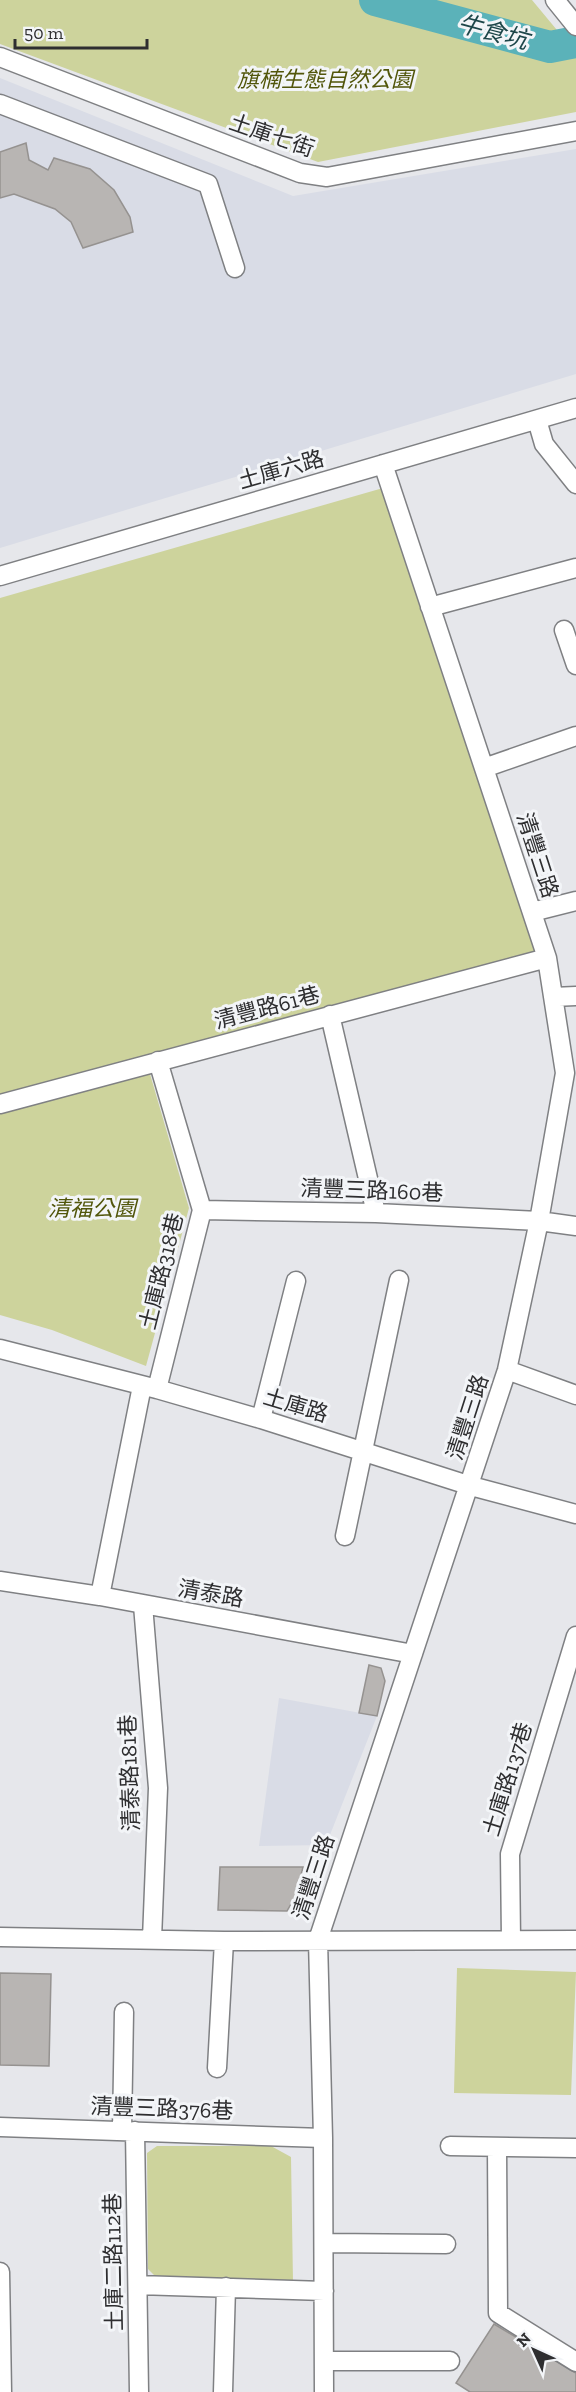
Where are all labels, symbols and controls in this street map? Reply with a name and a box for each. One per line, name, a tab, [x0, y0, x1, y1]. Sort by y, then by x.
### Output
water label: 牛食坑	[455, 8, 535, 56]
scale bar	[15, 12, 147, 50]
text: 50 m	[24, 22, 64, 44]
park label: 旗楠生態自然公園	[237, 66, 416, 93]
street label: 土庫七街	[226, 108, 318, 163]
street label: 土庫六路	[235, 444, 327, 495]
street label: 清豐三路	[511, 809, 564, 901]
street label: 清豐路61巷	[211, 980, 323, 1035]
street label: 清豐三路160巷	[300, 1175, 444, 1206]
park label: 清福公園	[48, 1195, 139, 1222]
street label: 土庫路318巷	[134, 1210, 189, 1332]
street label: 清豐三路	[441, 1371, 494, 1463]
street label: 土庫路	[260, 1383, 331, 1428]
street label: 清泰路	[176, 1574, 246, 1613]
street label: 清泰路181巷	[114, 1714, 145, 1832]
street label: 土庫路137巷	[477, 1719, 538, 1839]
street label: 清豐三路	[287, 1831, 340, 1923]
street label: 清豐三路376巷	[90, 2093, 234, 2124]
street label: 土庫二路112巷	[99, 2193, 128, 2331]
north arrow	[504, 2320, 564, 2380]
text: N	[513, 2329, 535, 2351]

